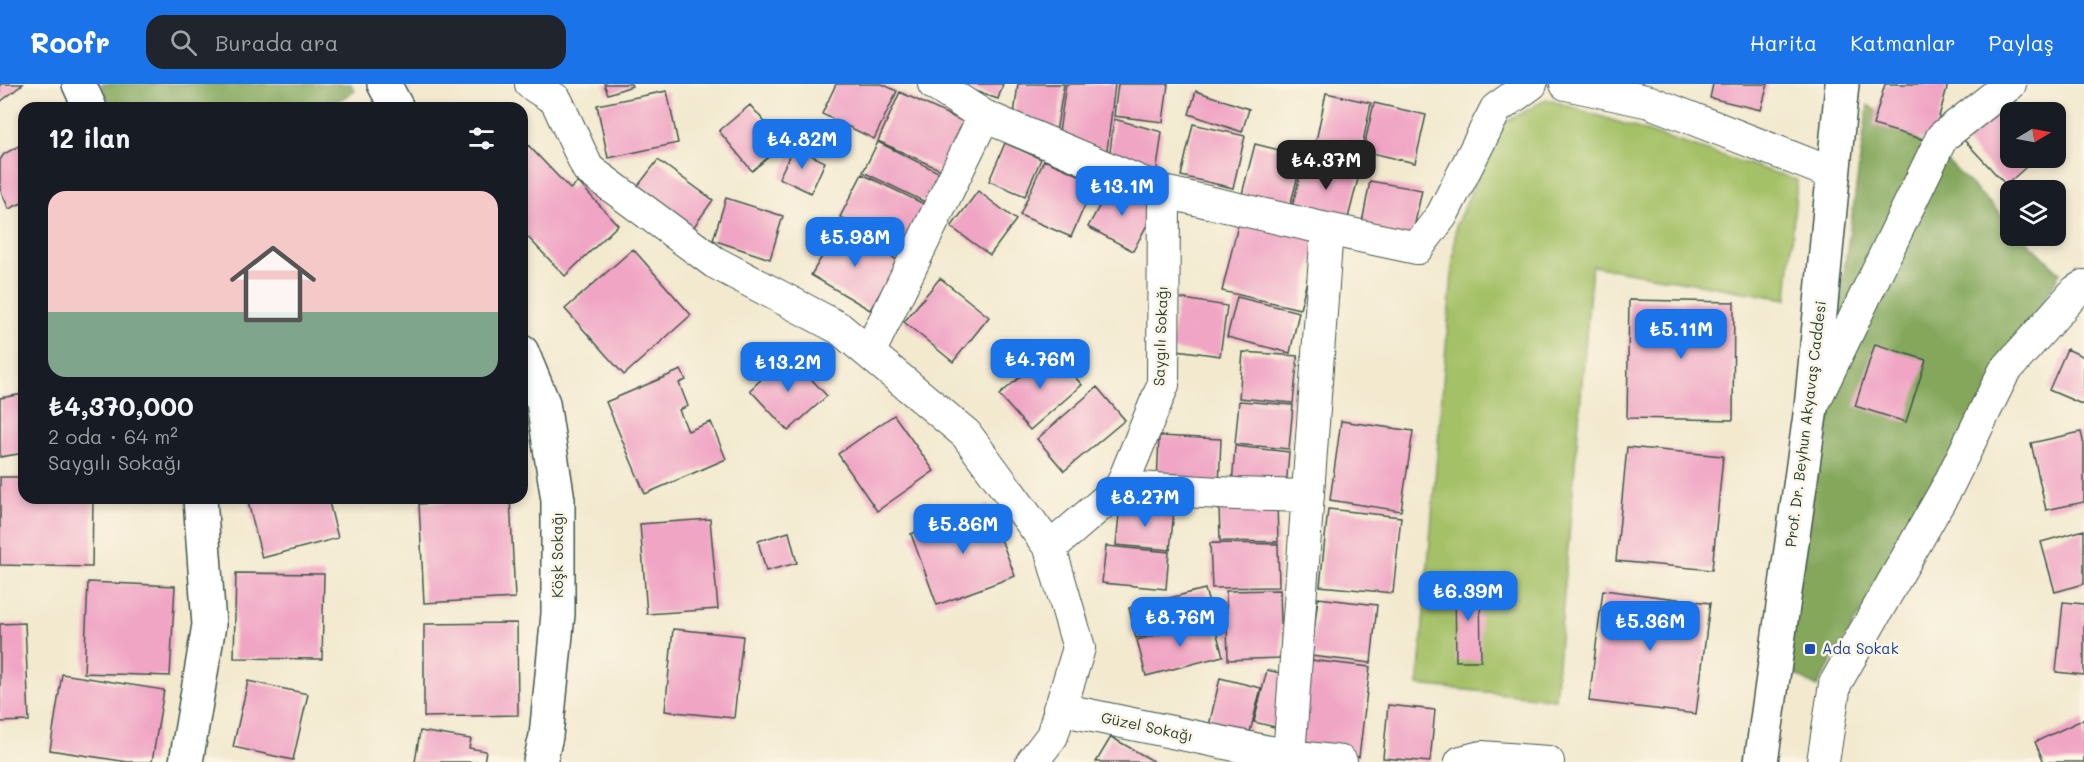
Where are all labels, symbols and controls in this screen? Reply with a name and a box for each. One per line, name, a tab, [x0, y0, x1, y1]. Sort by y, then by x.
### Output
search box	[146, 15, 566, 69]
text: Roofr	[30, 24, 110, 60]
icon: search	[167, 26, 200, 59]
text: Burada ara	[215, 28, 339, 57]
text: Harita	[1750, 29, 1817, 56]
text: Katmanlar	[1850, 29, 1956, 56]
text: Paylaş	[1989, 29, 2054, 56]
north arrow	[2000, 102, 2066, 168]
map controls	[2000, 102, 2066, 246]
pin: ₺4.82M	[753, 119, 851, 170]
text: 12 ilan	[48, 121, 130, 155]
icon: filters	[465, 122, 498, 155]
text: ₺4.82M	[766, 125, 838, 151]
pin: ₺4.37M	[1277, 140, 1375, 191]
text: ₺4.37M	[1291, 146, 1361, 172]
pin: ₺13.1M	[1073, 166, 1171, 217]
text: ₺13.1M	[1090, 172, 1154, 198]
button: layers	[2000, 180, 2066, 246]
pin: ₺5.98M	[806, 217, 904, 268]
text: ₺5.98M	[820, 223, 890, 249]
icon: home	[219, 230, 327, 338]
street label: Saygılı Sokağı	[1148, 285, 1172, 386]
street label: Prof. Dr. Beyhun Akyavaş Caddesi	[1780, 299, 1830, 548]
pin: ₺5.11M	[1632, 309, 1730, 360]
text: ₺5.11M	[1649, 315, 1713, 341]
pin: ₺4.76M	[991, 339, 1089, 390]
pin: ₺13.2M	[739, 342, 837, 393]
text: ₺4.76M	[1005, 345, 1075, 371]
text: ₺13.2M	[755, 348, 821, 374]
text: ₺4,370,000	[48, 389, 194, 423]
text: 2 oda · 64 m²	[48, 423, 178, 449]
text: Saygılı Sokağı	[48, 449, 182, 475]
pin: ₺8.27M	[1096, 477, 1194, 528]
text: ₺8.27M	[1110, 483, 1180, 509]
pin: ₺5.86M	[914, 504, 1012, 555]
text: ₺5.86M	[927, 510, 999, 536]
street label: Köşk Sokağı	[547, 512, 567, 598]
pin: ₺6.39M	[1419, 571, 1517, 622]
text: ₺6.39M	[1433, 577, 1503, 603]
pin: ₺8.76M	[1131, 597, 1229, 648]
pin: ₺5.36M	[1601, 601, 1699, 652]
text: ₺8.76M	[1145, 603, 1215, 629]
text: ₺5.36M	[1615, 607, 1685, 633]
place label: Ada Sokak	[1822, 638, 1899, 658]
marker: Ada Sokak	[1803, 642, 1817, 656]
street label: Güzel Sokağı	[1099, 707, 1195, 746]

